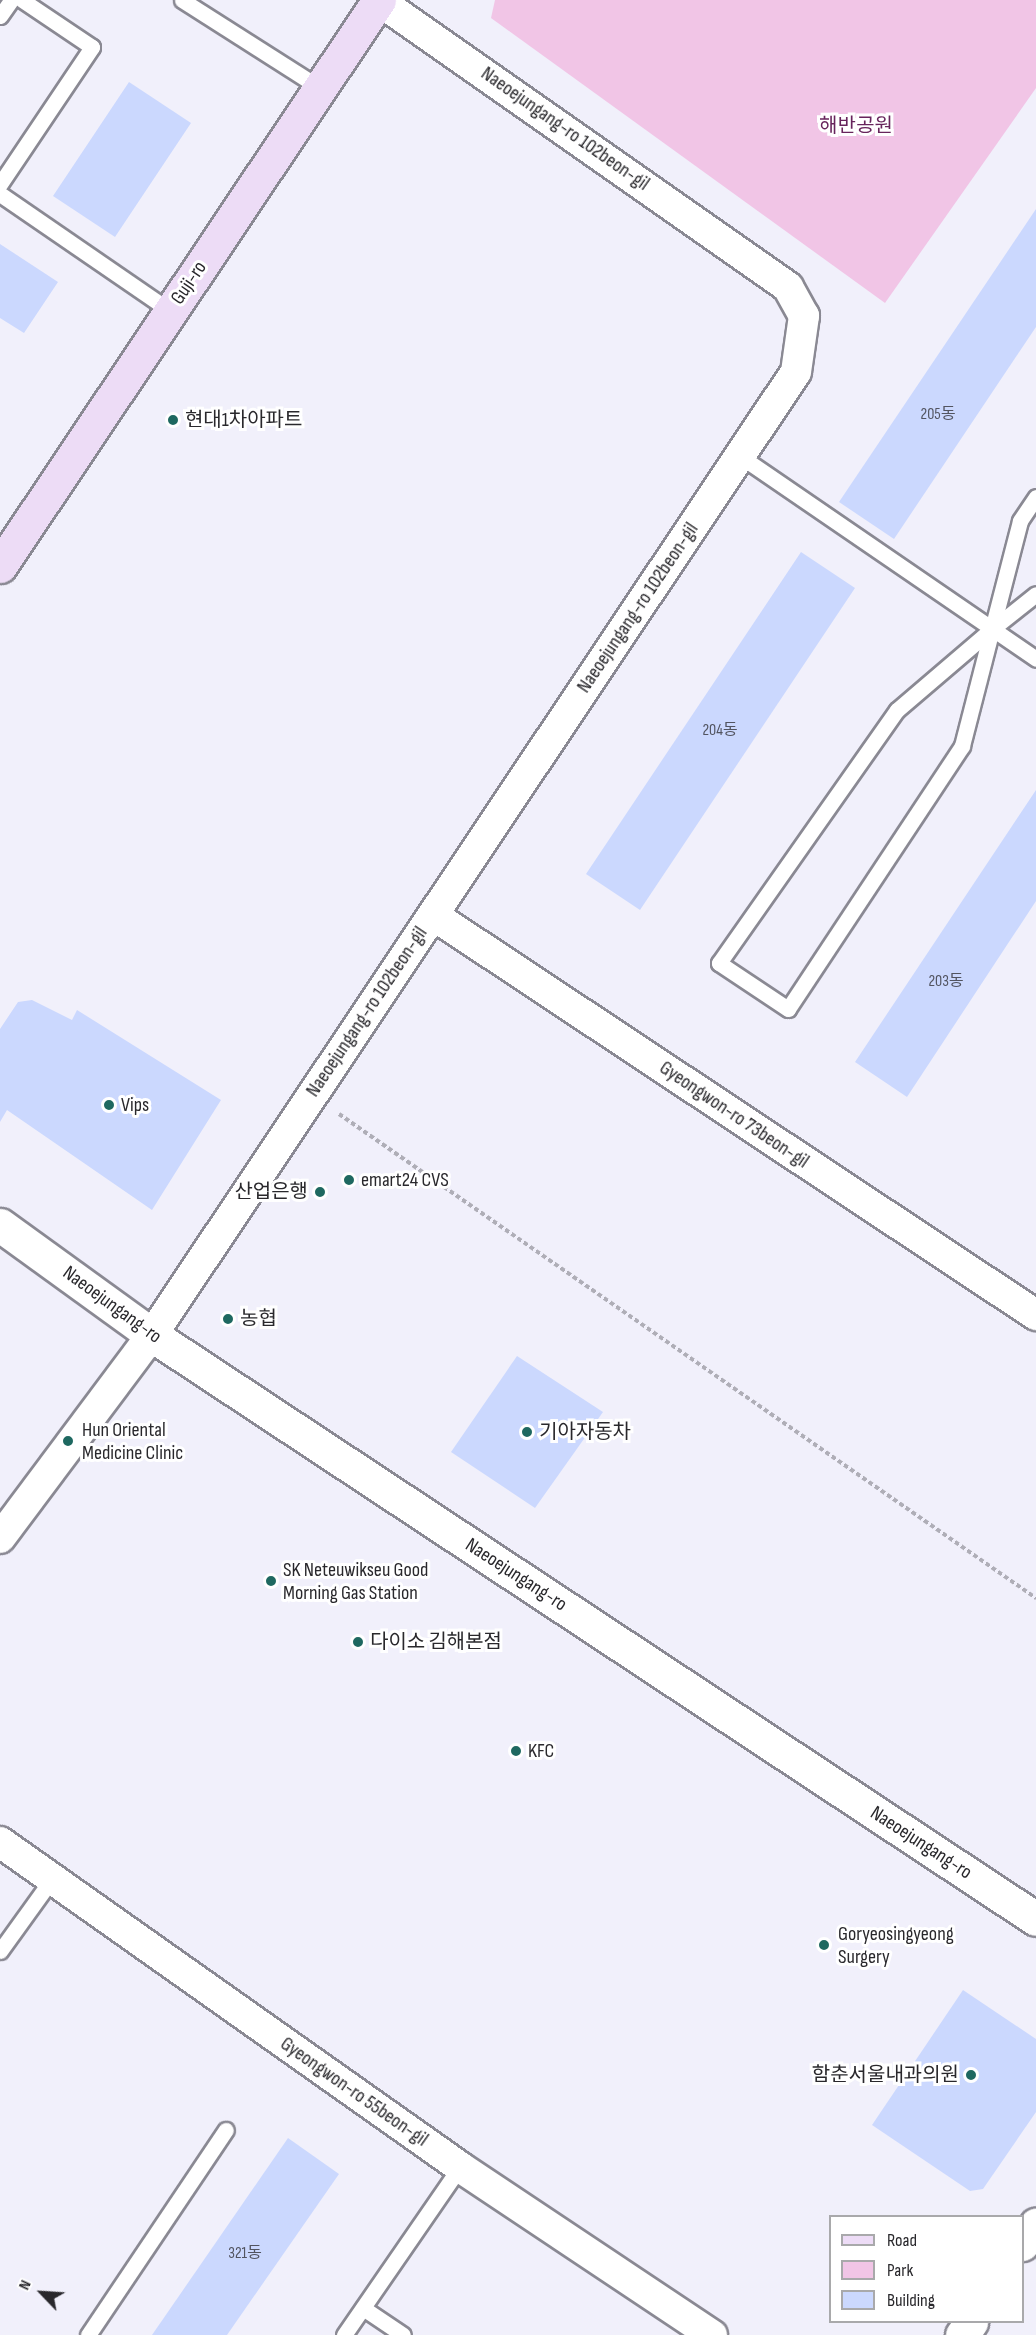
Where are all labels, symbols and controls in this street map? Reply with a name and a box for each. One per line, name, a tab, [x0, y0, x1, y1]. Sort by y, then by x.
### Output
street label: Naeoejungang-ro 102beon-gil	[476, 62, 654, 196]
park label: 해반공원	[819, 114, 893, 138]
street label: Guji-ro	[166, 257, 212, 309]
house number: 205동	[921, 405, 955, 425]
place label: 현대1차아파트	[185, 408, 302, 432]
marker: 현대1차아파트	[166, 413, 180, 427]
street label: Naeoejungang-ro 102beon-gil	[572, 518, 704, 698]
house number: 204동	[702, 721, 738, 741]
street label: Naeoejungang-ro 102beon-gil	[301, 922, 433, 1102]
house number: 203동	[928, 972, 964, 992]
street label: Gyeongwon-ro 73beon-gil	[655, 1056, 813, 1174]
place label: Vips	[121, 1093, 149, 1117]
marker: Vips	[102, 1098, 116, 1112]
place label: emart24 CVS	[361, 1168, 449, 1192]
marker: emart24 CVS	[342, 1173, 356, 1187]
place label: 산업은행	[234, 1180, 308, 1204]
marker: 산업은행	[313, 1185, 327, 1199]
street label: Naeoejungang-ro	[58, 1261, 166, 1349]
place label: 농협	[240, 1307, 277, 1331]
marker: 농협	[221, 1312, 235, 1326]
place label: Hun Oriental Medicine Clinic	[82, 1418, 183, 1465]
place label: 기아자동차	[539, 1420, 631, 1444]
marker: 기아자동차	[520, 1425, 534, 1439]
marker: Hun Oriental Medicine Clinic	[59, 1432, 77, 1450]
street label: Naeoejungang-ro	[461, 1533, 571, 1617]
place label: SK Neteuwikseu Good Morning Gas Station	[283, 1558, 428, 1605]
marker: SK Neteuwikseu Good Morning Gas Station	[264, 1574, 278, 1588]
place label: 다이소 김해본점	[370, 1630, 502, 1654]
marker: 다이소 김해본점	[351, 1635, 365, 1649]
place label: KFC	[528, 1739, 554, 1763]
marker: KFC	[509, 1744, 523, 1758]
street label: Naeoejungang-ro	[866, 1801, 976, 1885]
place label: Goryeosingyeong Surgery	[838, 1922, 954, 1969]
marker: Goryeosingyeong Surgery	[815, 1936, 833, 1954]
street label: Gyeongwon-ro 55beon-gil	[276, 2032, 432, 2152]
place label: 함춘서울내과의원	[812, 2063, 959, 2087]
marker: 함춘서울내과의원	[964, 2068, 978, 2082]
legend	[829, 2215, 1024, 2323]
text: Road	[887, 2230, 917, 2251]
house number: 321동	[228, 2244, 262, 2264]
text: Park	[887, 2260, 913, 2281]
north arrow	[12, 2263, 72, 2323]
text: N	[15, 2277, 36, 2293]
text: Building	[887, 2290, 935, 2311]

